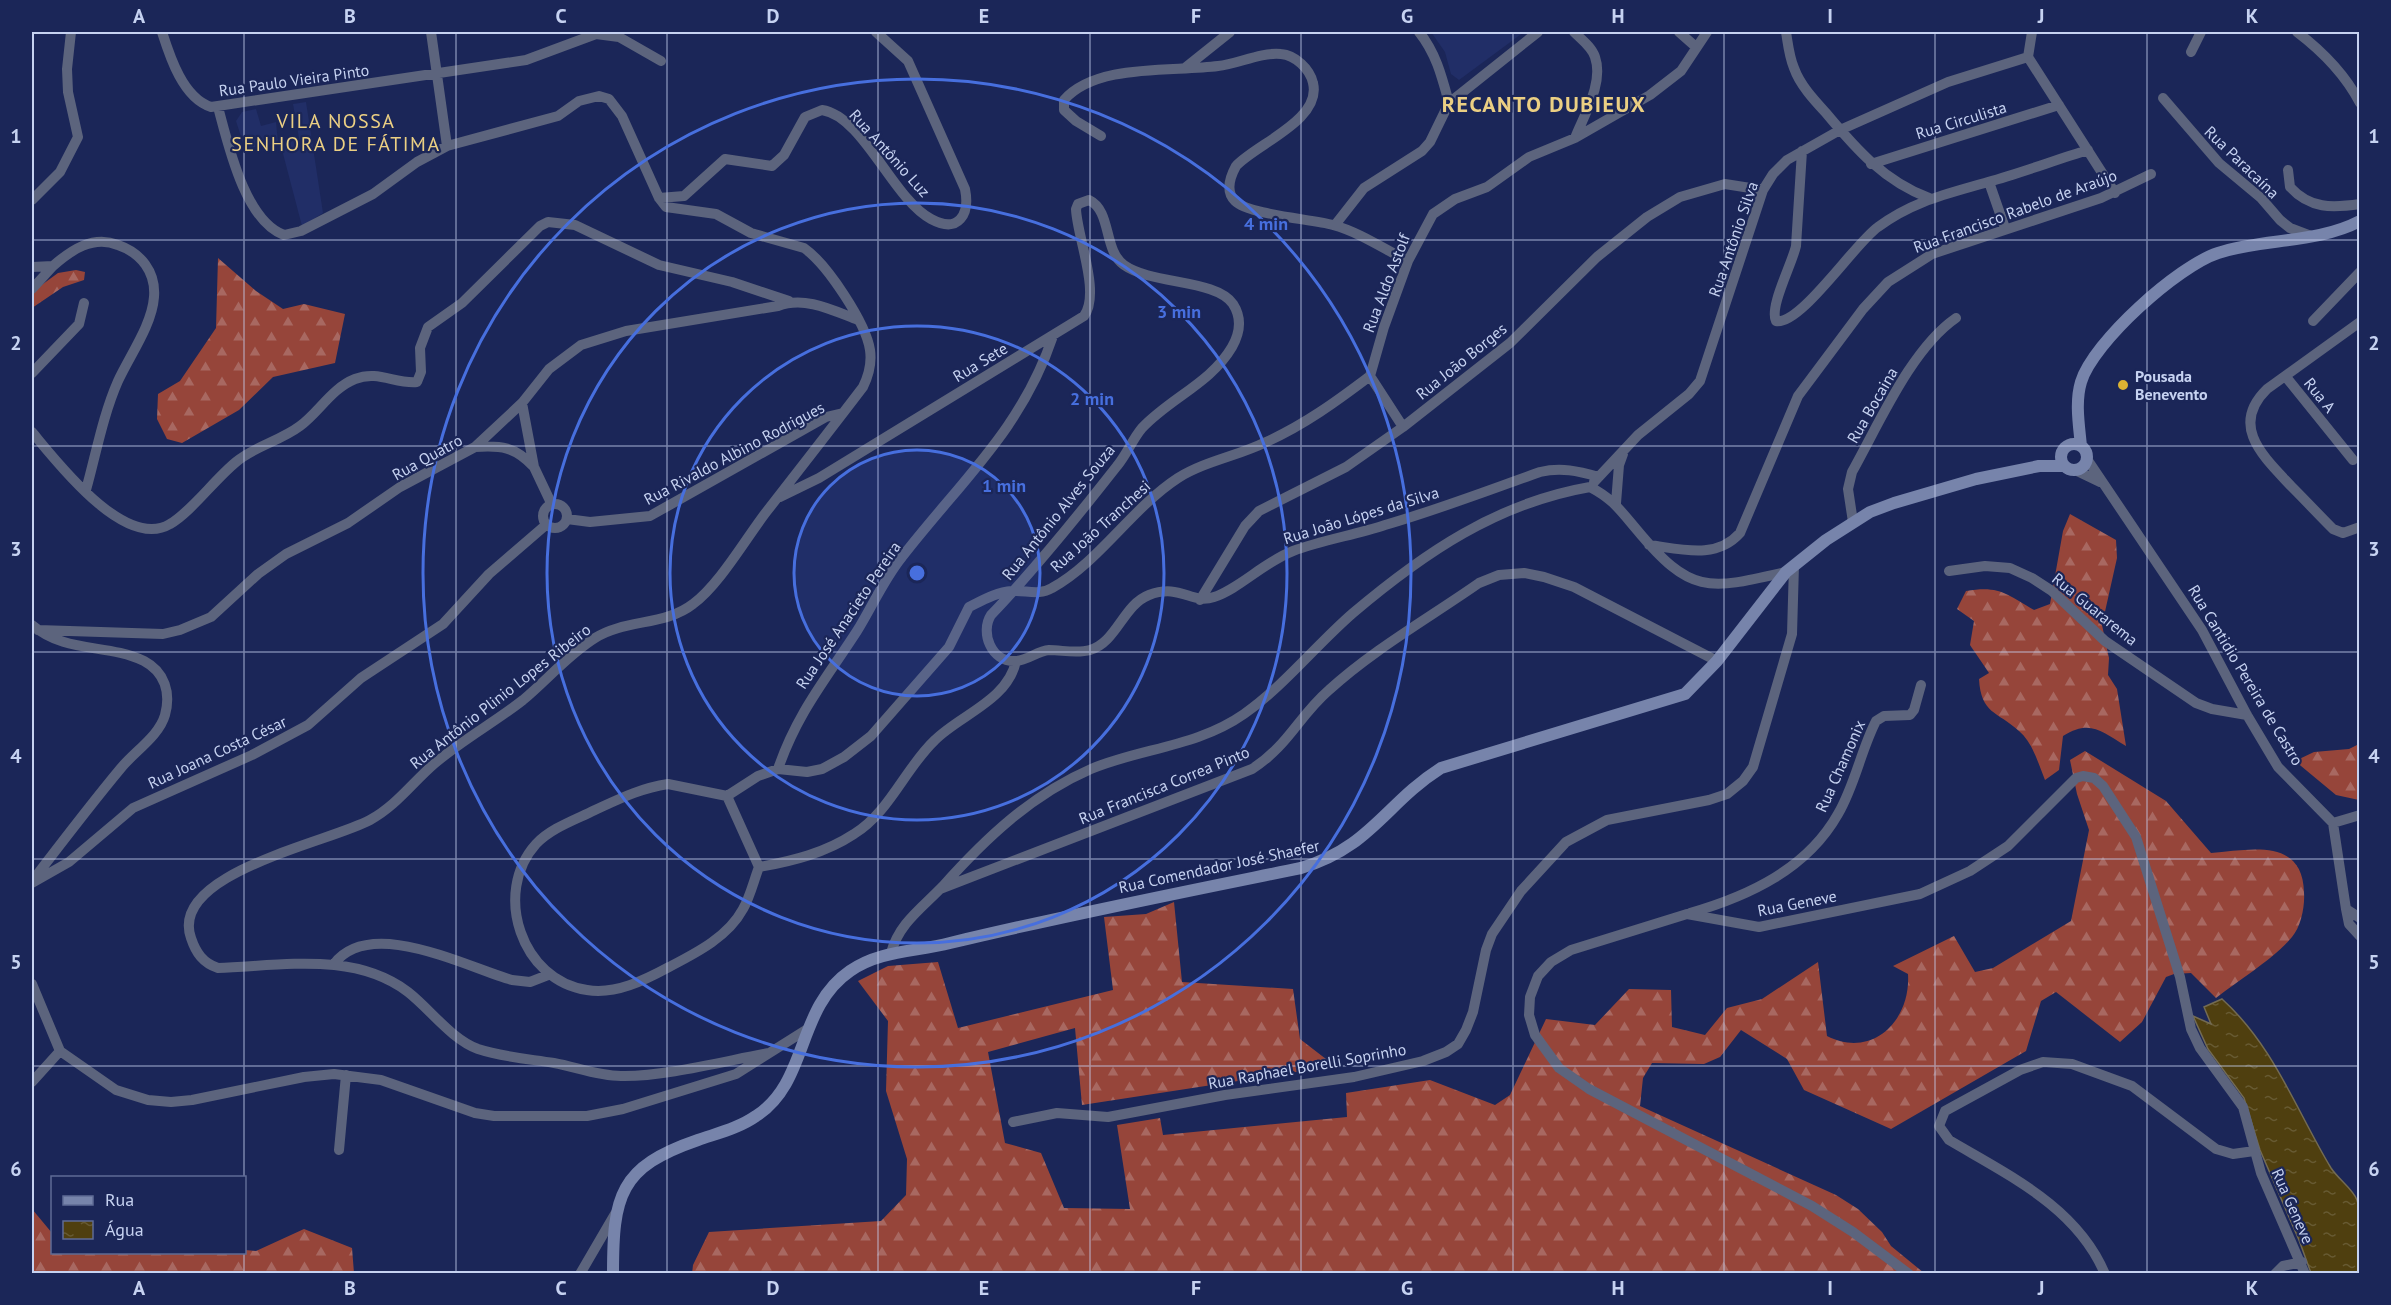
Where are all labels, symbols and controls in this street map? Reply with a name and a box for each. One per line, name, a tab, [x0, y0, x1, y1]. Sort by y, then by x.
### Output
text: A	[133, 3, 146, 29]
text: B	[344, 3, 356, 29]
text: C	[555, 3, 567, 29]
text: D	[767, 3, 780, 29]
text: E	[979, 3, 989, 29]
text: F	[1191, 3, 1201, 29]
text: G	[1401, 3, 1413, 29]
text: H	[1611, 3, 1625, 29]
text: I	[1827, 3, 1833, 29]
text: J	[2037, 3, 2044, 29]
text: K	[2246, 3, 2259, 29]
street label: Rua Paulo Vieira Pinto	[218, 60, 370, 100]
district label: RECANTO DUBIEUX	[1442, 90, 1646, 118]
street label: Rua Circulista	[1913, 97, 2009, 143]
street label: Rua Antônio Luz	[845, 105, 935, 201]
district label: VILA NOSSA SENHORA DE FÁTIMA	[231, 108, 441, 157]
street label: Rua Paracaína	[2201, 121, 2283, 203]
text: 1	[10, 123, 22, 149]
text: 1	[2368, 123, 2380, 149]
street label: Rua Francisco Rabelo de Araújo	[1911, 165, 2119, 257]
street label: Rua Antônio Silva	[1704, 179, 1762, 299]
text: 4 min	[1244, 212, 1288, 235]
street label: Rua Aldo Astolf	[1358, 230, 1414, 335]
text: 3 min	[1157, 300, 1201, 323]
street label: Rua João Borges	[1412, 318, 1511, 404]
text: 2	[10, 330, 22, 356]
text: 2	[2368, 330, 2380, 356]
street label: Rua Sete	[949, 338, 1011, 386]
street label: Rua Bocaina	[1842, 364, 1902, 446]
place label: Pousada Benevento	[2135, 366, 2208, 404]
street label: Rua A	[2300, 374, 2340, 417]
marker: Pousada Benevento	[2116, 378, 2130, 392]
text: 2 min	[1070, 387, 1114, 410]
street label: Rua Rivaldo Albino Rodrigues	[640, 397, 828, 509]
street label: Rua Quatro	[388, 430, 466, 484]
street label: Rua Antônio Alves Souza	[997, 440, 1119, 584]
text: 1 min	[982, 474, 1026, 497]
street label: Rua João Tranchesi	[1046, 476, 1154, 576]
street label: Rua João Lópes da Silva	[1281, 482, 1441, 548]
text: 3	[10, 536, 22, 562]
text: 3	[2368, 536, 2380, 562]
street label: Rua José Anacieto Pereira	[791, 537, 905, 693]
centre of rings	[907, 563, 927, 583]
street label: Rua Guararema	[2048, 568, 2142, 650]
street label: Rua Cantidio Pereira de Castro	[2184, 581, 2308, 769]
street label: Rua Antônio Plinio Lopes Ribeiro	[406, 619, 594, 773]
street label: Rua Joana Costa César	[144, 711, 290, 793]
street label: Rua Chamonix	[1811, 717, 1869, 815]
street label: Rua Francisca Correa Pinto	[1076, 742, 1252, 828]
text: 4	[10, 743, 22, 769]
text: 4	[2368, 743, 2380, 769]
street label: Rua Comendador José Shaefer	[1117, 835, 1322, 897]
street label: Rua Geneve	[1756, 886, 1838, 920]
text: 5	[10, 949, 22, 975]
text: 5	[2368, 949, 2380, 975]
street label: Rua Raphael Borelli Soprinho	[1206, 1039, 1408, 1093]
text: 6	[10, 1156, 22, 1182]
text: 6	[2368, 1156, 2380, 1182]
street label: Rua Geneve	[2268, 1165, 2318, 1247]
legend	[51, 1176, 246, 1254]
text: Rua	[105, 1188, 134, 1211]
text: Água	[105, 1218, 144, 1241]
text: A	[133, 1275, 146, 1301]
text: B	[344, 1275, 356, 1301]
text: C	[555, 1275, 567, 1301]
text: D	[767, 1275, 780, 1301]
text: E	[979, 1275, 989, 1301]
text: F	[1191, 1275, 1201, 1301]
text: G	[1401, 1275, 1413, 1301]
text: H	[1611, 1275, 1625, 1301]
text: I	[1827, 1275, 1833, 1301]
text: J	[2037, 1275, 2044, 1301]
text: K	[2246, 1275, 2259, 1301]

